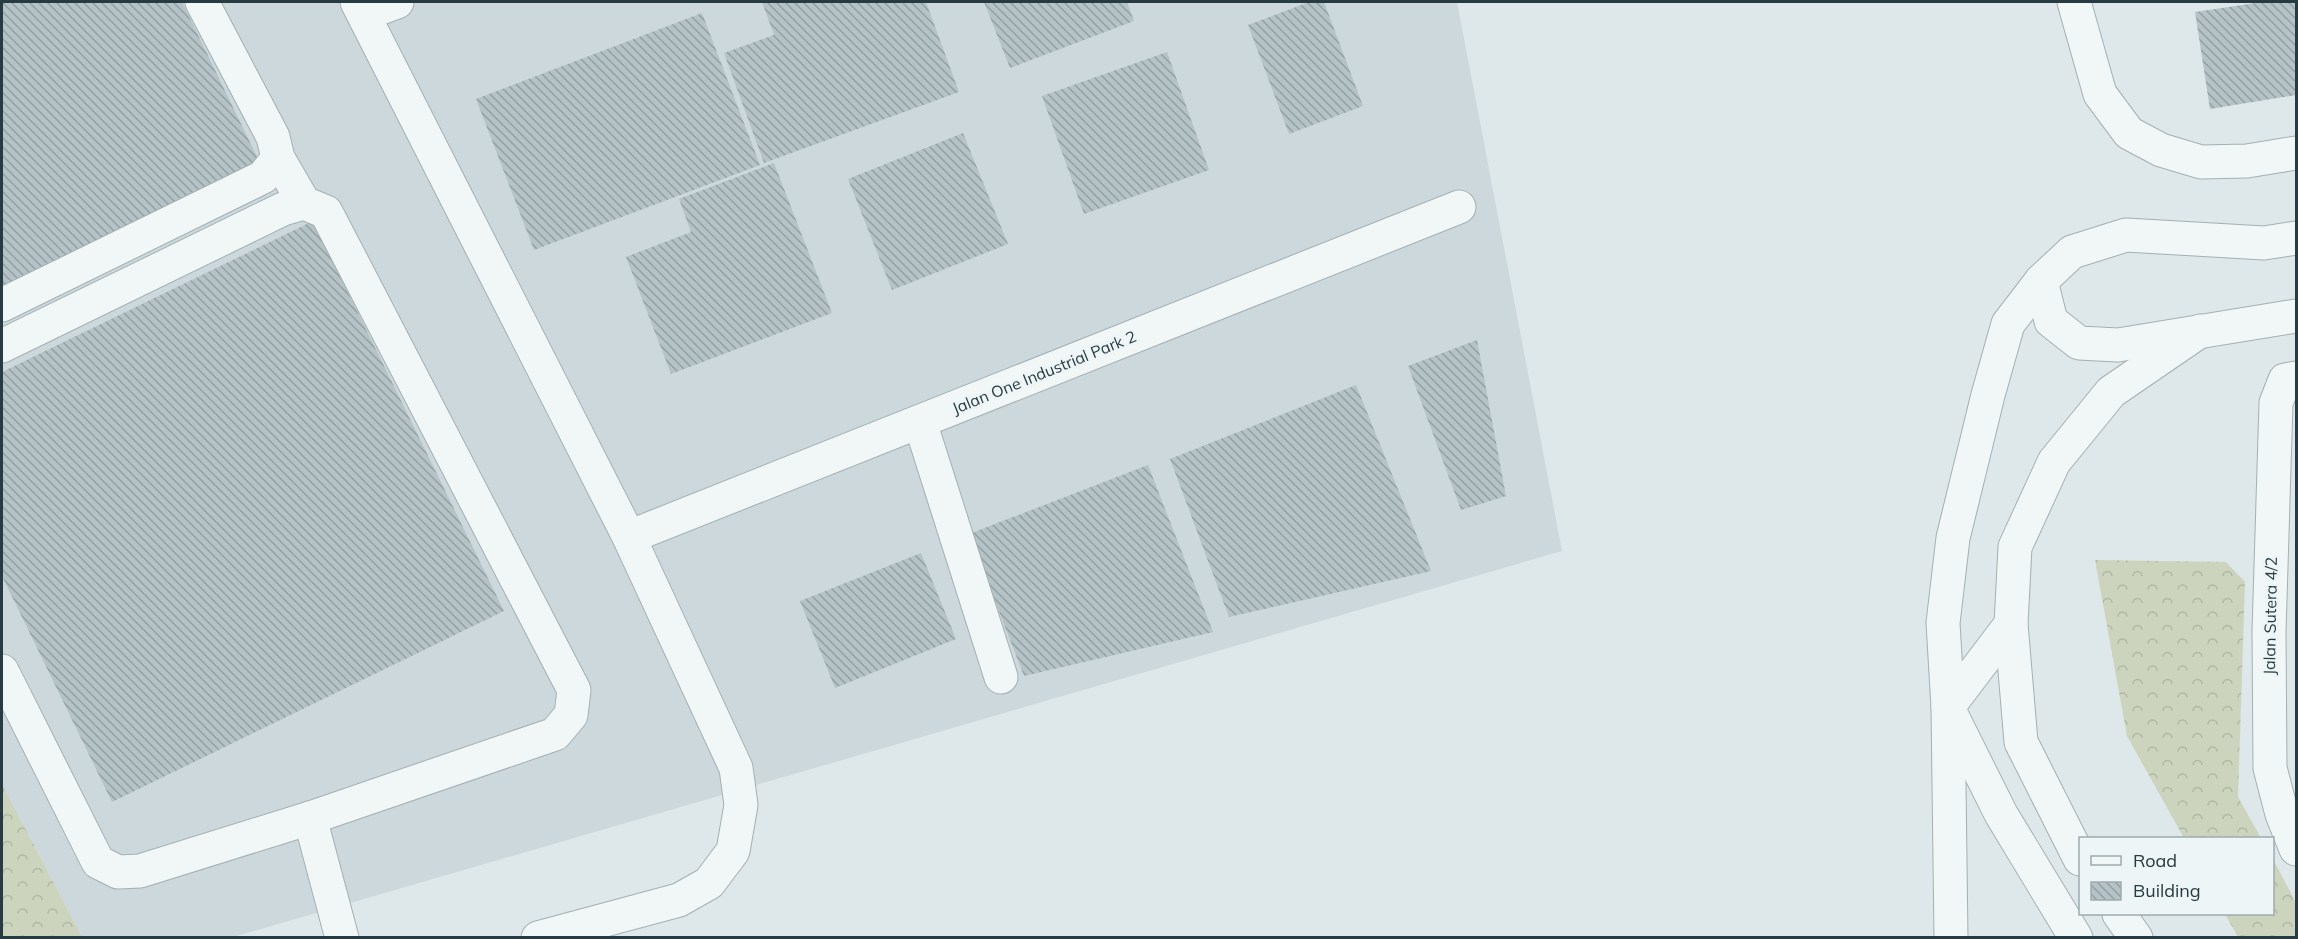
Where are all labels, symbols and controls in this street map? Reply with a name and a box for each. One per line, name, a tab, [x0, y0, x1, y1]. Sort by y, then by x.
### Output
street label: Jalan One Industrial Park 2	[949, 326, 1139, 418]
street label: Jalan Sutera 4/2	[2259, 557, 2281, 675]
legend	[2079, 837, 2274, 915]
text: Road	[2133, 849, 2177, 872]
text: Building	[2133, 879, 2201, 902]

